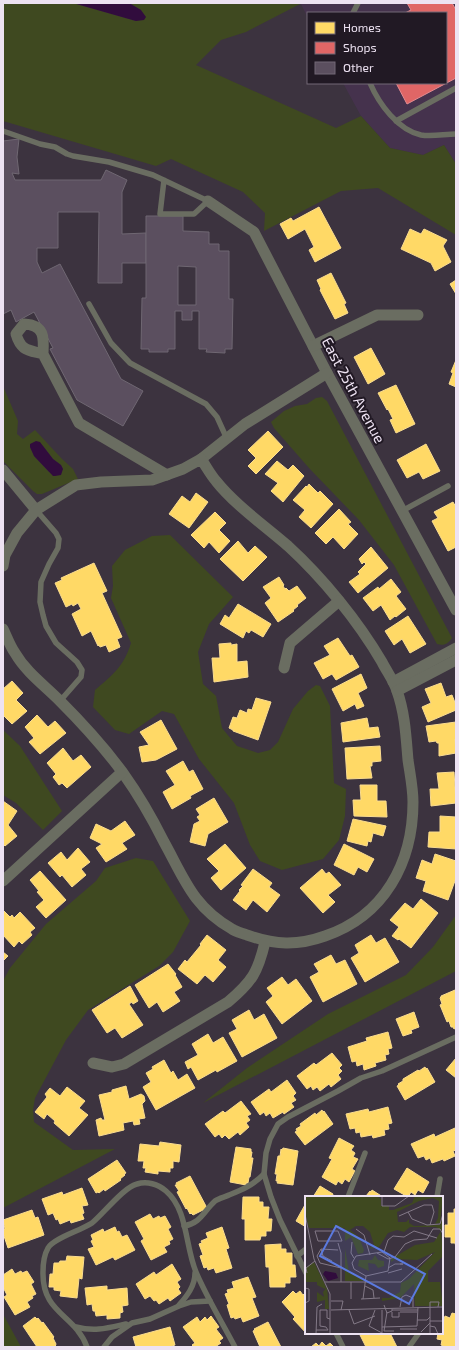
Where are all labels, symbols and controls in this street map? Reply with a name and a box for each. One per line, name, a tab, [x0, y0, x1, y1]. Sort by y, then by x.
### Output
legend	[307, 12, 447, 84]
text: Homes	[343, 20, 381, 34]
text: Shops	[343, 40, 377, 54]
text: Other	[343, 60, 374, 74]
street label: East 25th Avenue	[318, 334, 390, 446]
inset map	[305, 1196, 443, 1334]

